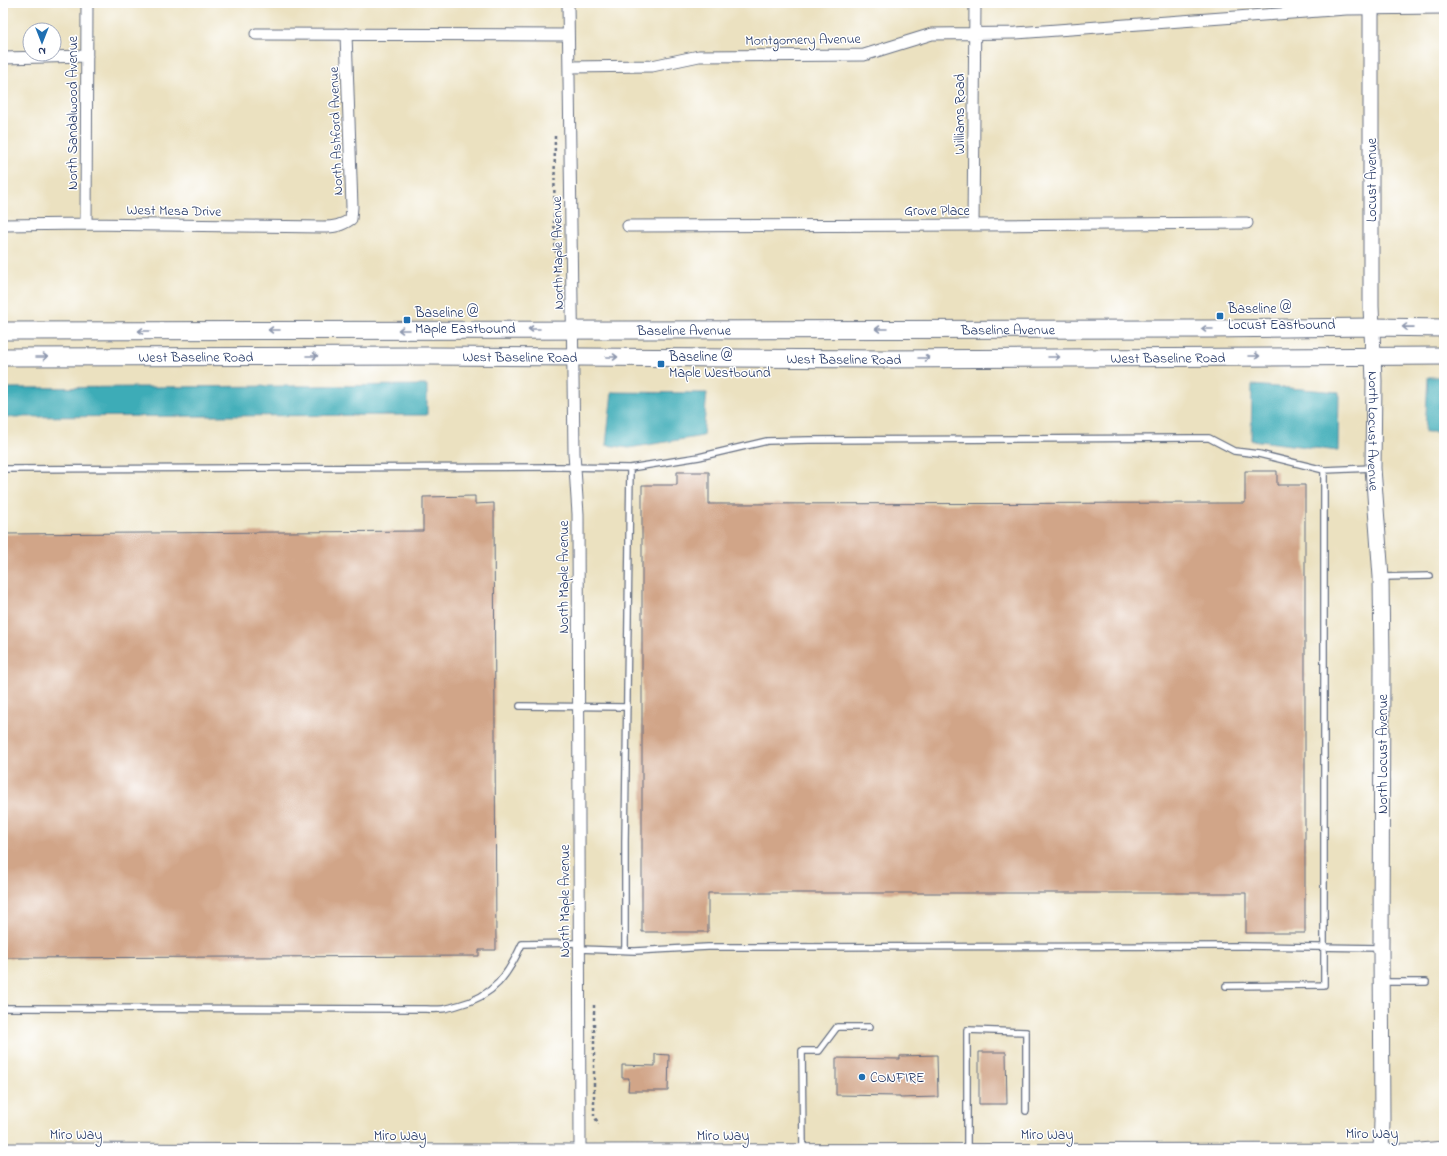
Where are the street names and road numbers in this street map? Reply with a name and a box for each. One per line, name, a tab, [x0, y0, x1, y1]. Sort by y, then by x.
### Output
street label: Montgomery Avenue	[745, 29, 862, 53]
street label: North Sandalwood Avenue	[63, 35, 84, 190]
street label: North Ashford Avenue	[324, 65, 349, 196]
street label: Williams Road	[950, 73, 971, 154]
street label: Locust Avenue	[1362, 137, 1383, 222]
street label: North Maple Avenue	[547, 195, 570, 310]
street label: West Mesa Drive	[126, 200, 222, 223]
street label: Grove Place	[904, 201, 971, 222]
street label: Baseline Avenue	[960, 320, 1056, 341]
street label: Baseline Avenue	[636, 321, 732, 342]
street label: West Baseline Road	[138, 347, 254, 369]
street label: West Baseline Road	[462, 347, 578, 369]
street label: West Baseline Road	[1110, 348, 1226, 370]
street label: West Baseline Road	[786, 349, 902, 371]
street label: North Locust Avenue	[1361, 371, 1384, 492]
street label: North Maple Avenue	[554, 520, 575, 634]
street label: North Locust Avenue	[1373, 693, 1394, 814]
street label: North Maple Avenue	[555, 844, 576, 958]
street label: Miro Way	[1346, 1124, 1398, 1146]
street label: Miro Way	[50, 1125, 102, 1147]
street label: Miro Way	[1021, 1125, 1073, 1147]
street label: Miro Way	[374, 1126, 426, 1148]
street label: Miro Way	[697, 1126, 749, 1148]

